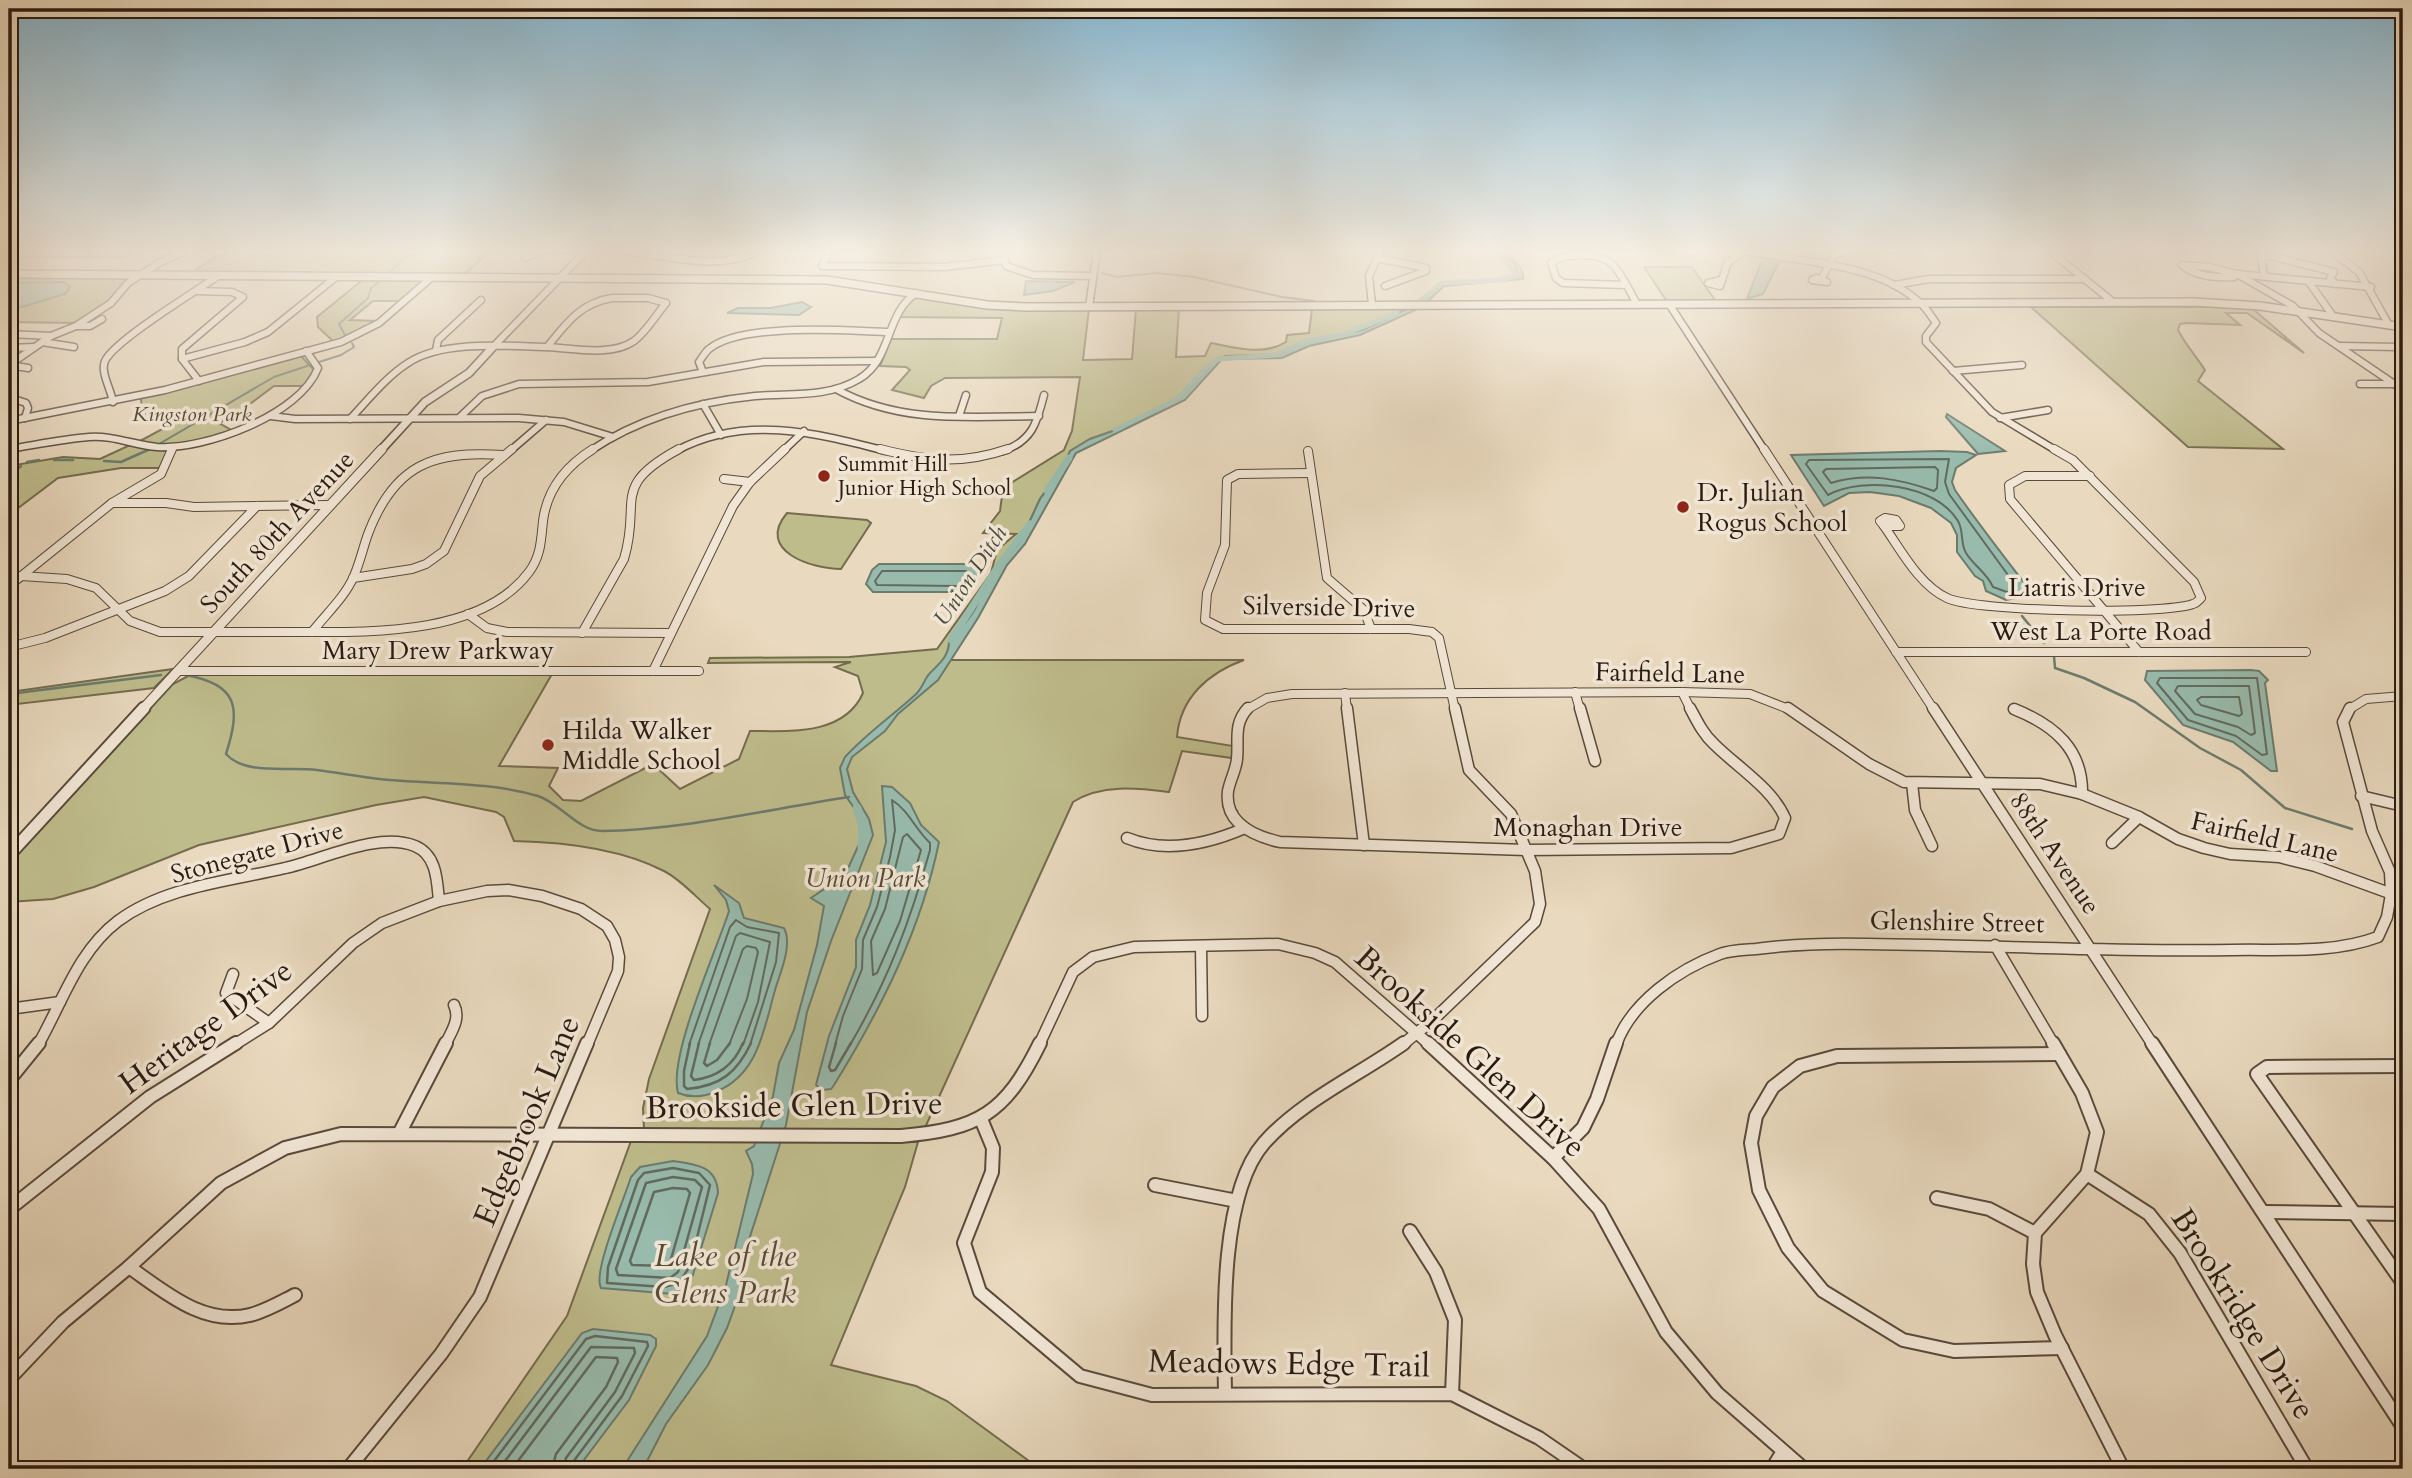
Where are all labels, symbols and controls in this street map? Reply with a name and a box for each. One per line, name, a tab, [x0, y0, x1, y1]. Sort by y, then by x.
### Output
park label: Kingston Park	[132, 400, 252, 429]
street label: South 80th Avenue	[192, 443, 362, 621]
place label: Summit Hill Junior High School	[835, 450, 1011, 503]
marker: Summit Hill Junior High School	[816, 468, 832, 484]
place label: Dr. Julian Rogus School	[1697, 475, 1848, 540]
marker: Dr. Julian Rogus School	[1675, 499, 1691, 515]
water label: Union Ditch	[926, 520, 1014, 632]
street label: Liatris Drive	[2008, 570, 2146, 605]
street label: Silverside Drive	[1242, 588, 1416, 626]
street label: West La Porte Road	[1989, 614, 2212, 649]
street label: Mary Drew Parkway	[322, 633, 554, 668]
street label: Fairfield Lane	[1595, 654, 1745, 692]
place label: Hilda Walker Middle School	[562, 713, 721, 778]
marker: Hilda Walker Middle School	[540, 737, 556, 753]
street label: 88th Avenue	[2001, 785, 2109, 921]
street label: Fairfield Lane	[2188, 803, 2342, 871]
street label: Monaghan Drive	[1493, 810, 1683, 845]
street label: Stonegate Drive	[167, 812, 347, 892]
park label: Union Park	[805, 861, 926, 896]
street label: Glenshire Street	[1869, 903, 2045, 941]
street label: Brookside Glen Drive	[1345, 936, 1595, 1168]
street label: Heritage Drive	[110, 949, 302, 1105]
street label: Edgebrook Lane	[463, 1009, 591, 1233]
street label: Brookside Glen Drive	[645, 1081, 943, 1131]
street label: Brookridge Drive	[2160, 1200, 2326, 1428]
park label: Lake of the Glens Park	[654, 1234, 797, 1315]
street label: Meadows Edge Trail	[1148, 1340, 1430, 1388]

